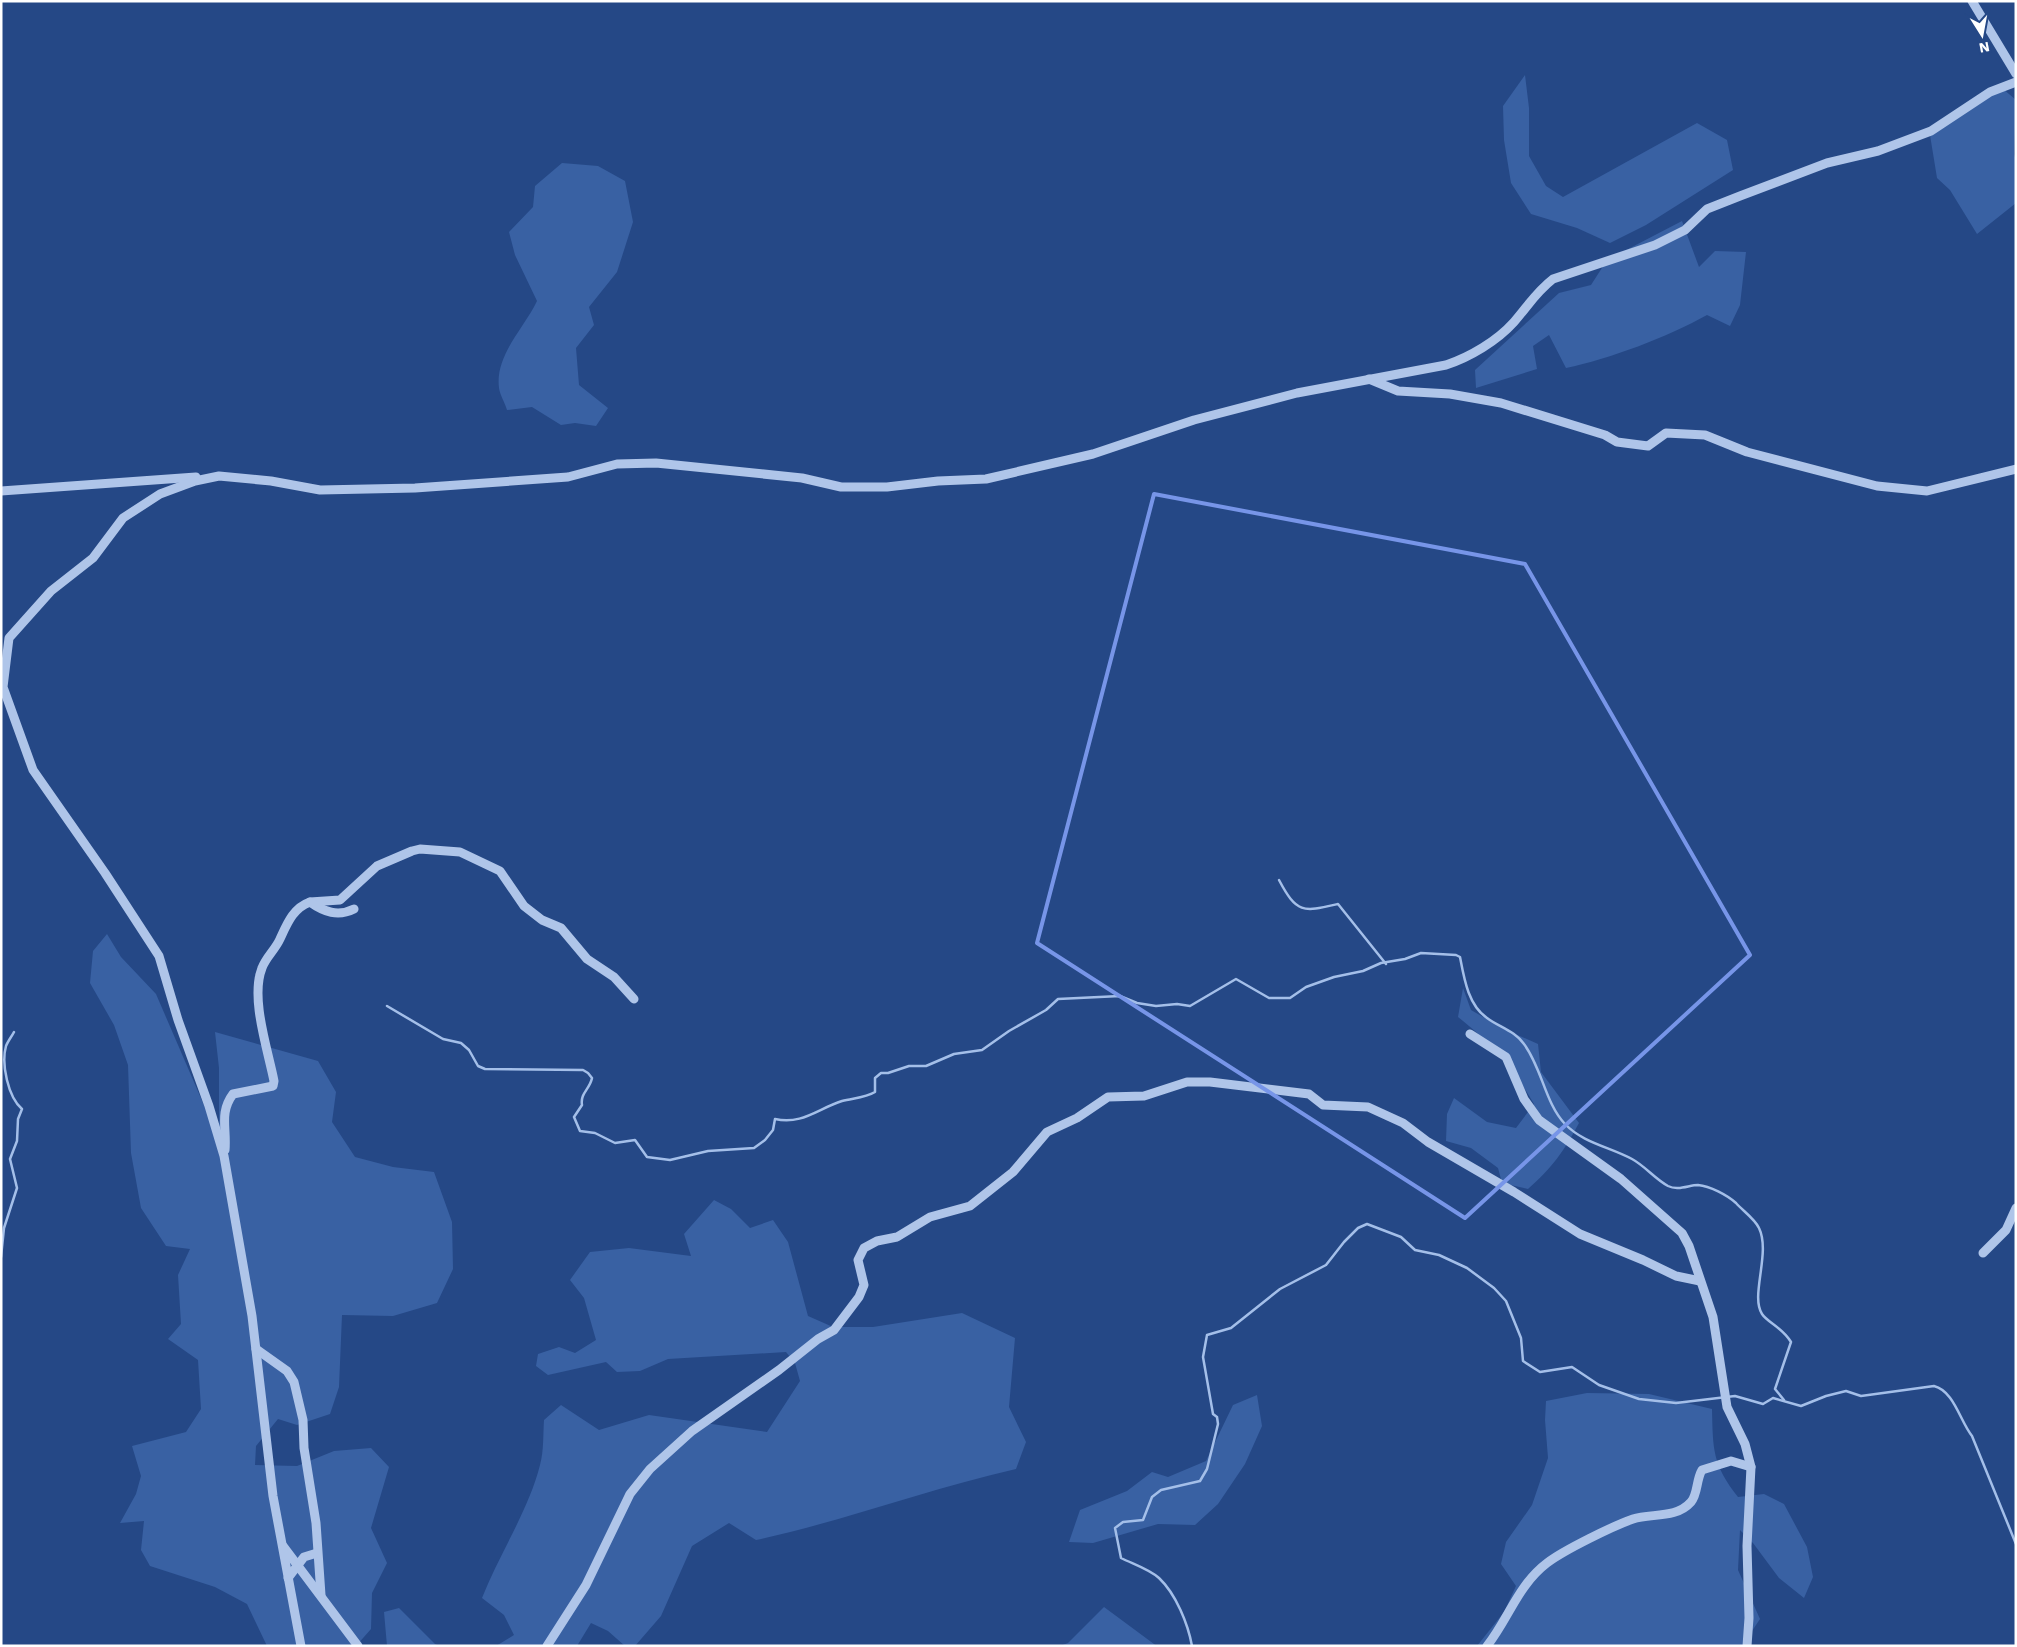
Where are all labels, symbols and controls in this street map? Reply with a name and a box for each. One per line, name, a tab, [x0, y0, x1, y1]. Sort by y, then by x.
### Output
north arrow	[1957, 10, 2007, 60]
text: N	[1978, 39, 1991, 57]

